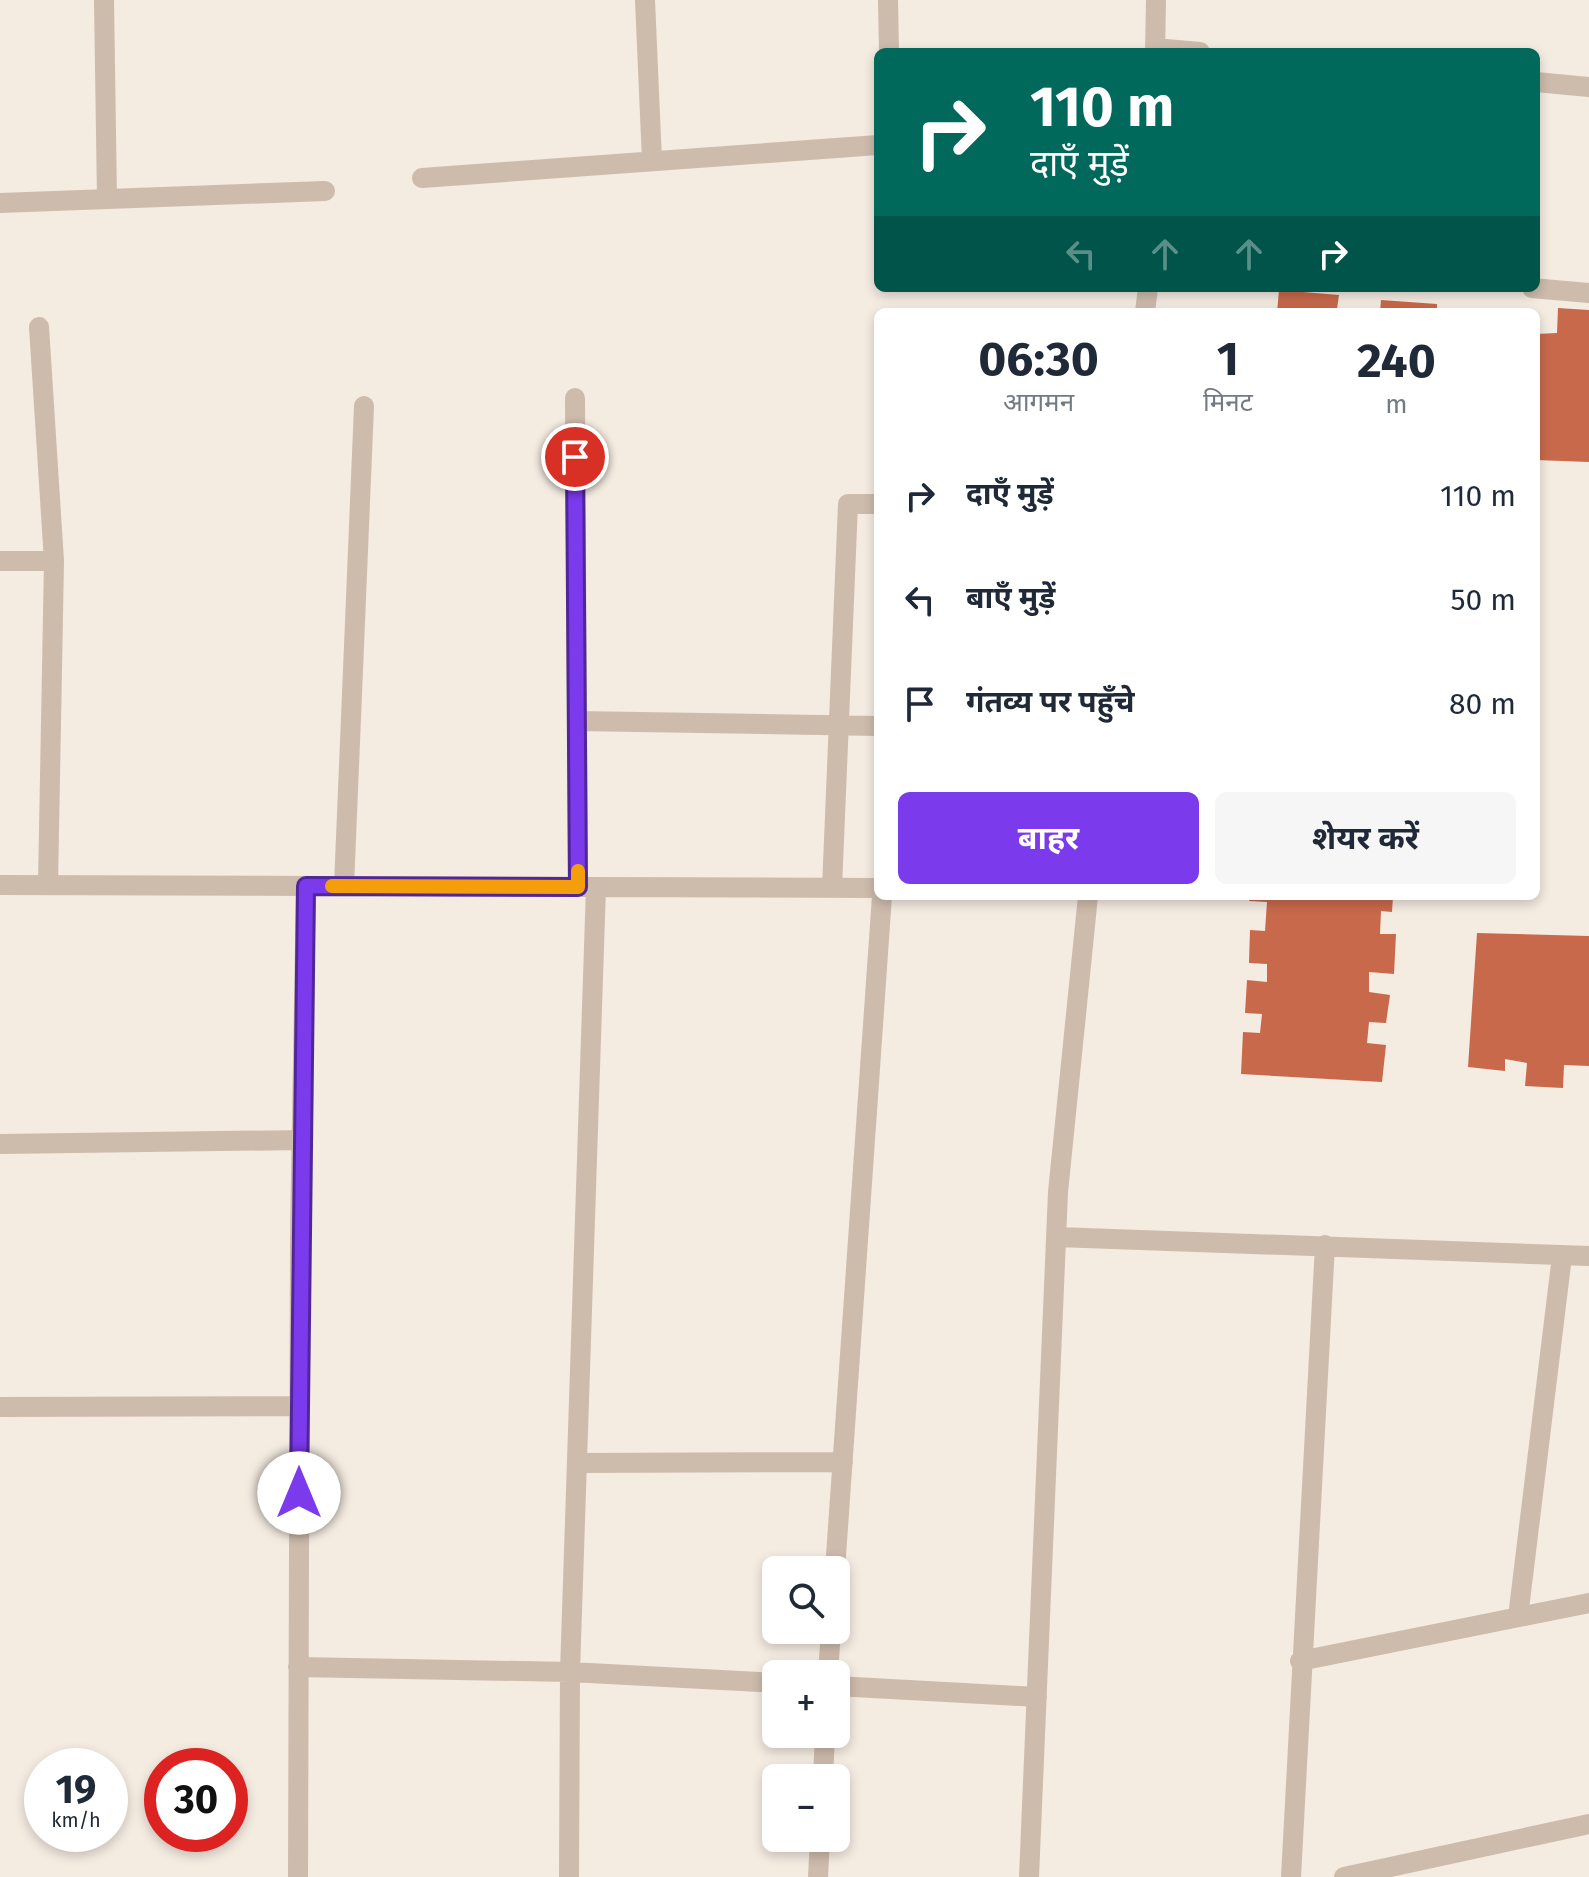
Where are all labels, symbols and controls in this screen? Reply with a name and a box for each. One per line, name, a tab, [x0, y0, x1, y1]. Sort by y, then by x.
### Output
text: 110 m	[1030, 74, 1174, 141]
icon: right	[898, 80, 1002, 184]
text: दाएँ मुड़ें	[1030, 142, 1129, 186]
icon: left	[1059, 232, 1103, 276]
icon: ahead	[1143, 232, 1187, 276]
icon: ahead	[1227, 232, 1271, 276]
icon: right	[1311, 232, 1355, 276]
text: 06:30	[978, 330, 1099, 388]
text: 1	[1217, 330, 1239, 388]
text: 240	[1357, 332, 1436, 390]
text: आगमन	[1003, 387, 1074, 418]
text: मिनट	[1203, 387, 1253, 418]
text: m	[1385, 389, 1408, 420]
pin	[541, 423, 609, 491]
icon: arrive	[553, 435, 597, 479]
icon: right	[898, 474, 942, 518]
text: दाएँ मुड़ें	[966, 476, 1054, 512]
text: 110 m	[1440, 478, 1516, 514]
icon: left	[898, 578, 942, 622]
text: बाएँ मुड़ें	[966, 580, 1055, 616]
text: 50 m	[1451, 582, 1516, 618]
icon: arrive	[898, 682, 942, 726]
text: गंतव्य पर पहुँचे	[966, 684, 1134, 720]
text: 80 m	[1449, 686, 1516, 722]
button: बाहर	[898, 792, 1199, 884]
button: शेयर करें	[1215, 792, 1516, 884]
position arrow	[257, 1451, 341, 1535]
map controls	[762, 1556, 850, 1852]
button: search	[762, 1556, 850, 1644]
button: +	[762, 1660, 850, 1748]
speed limit sign: 30	[144, 1748, 248, 1852]
button: −	[762, 1764, 850, 1852]
text: 19	[56, 1766, 96, 1814]
text: km/h	[51, 1808, 101, 1832]

